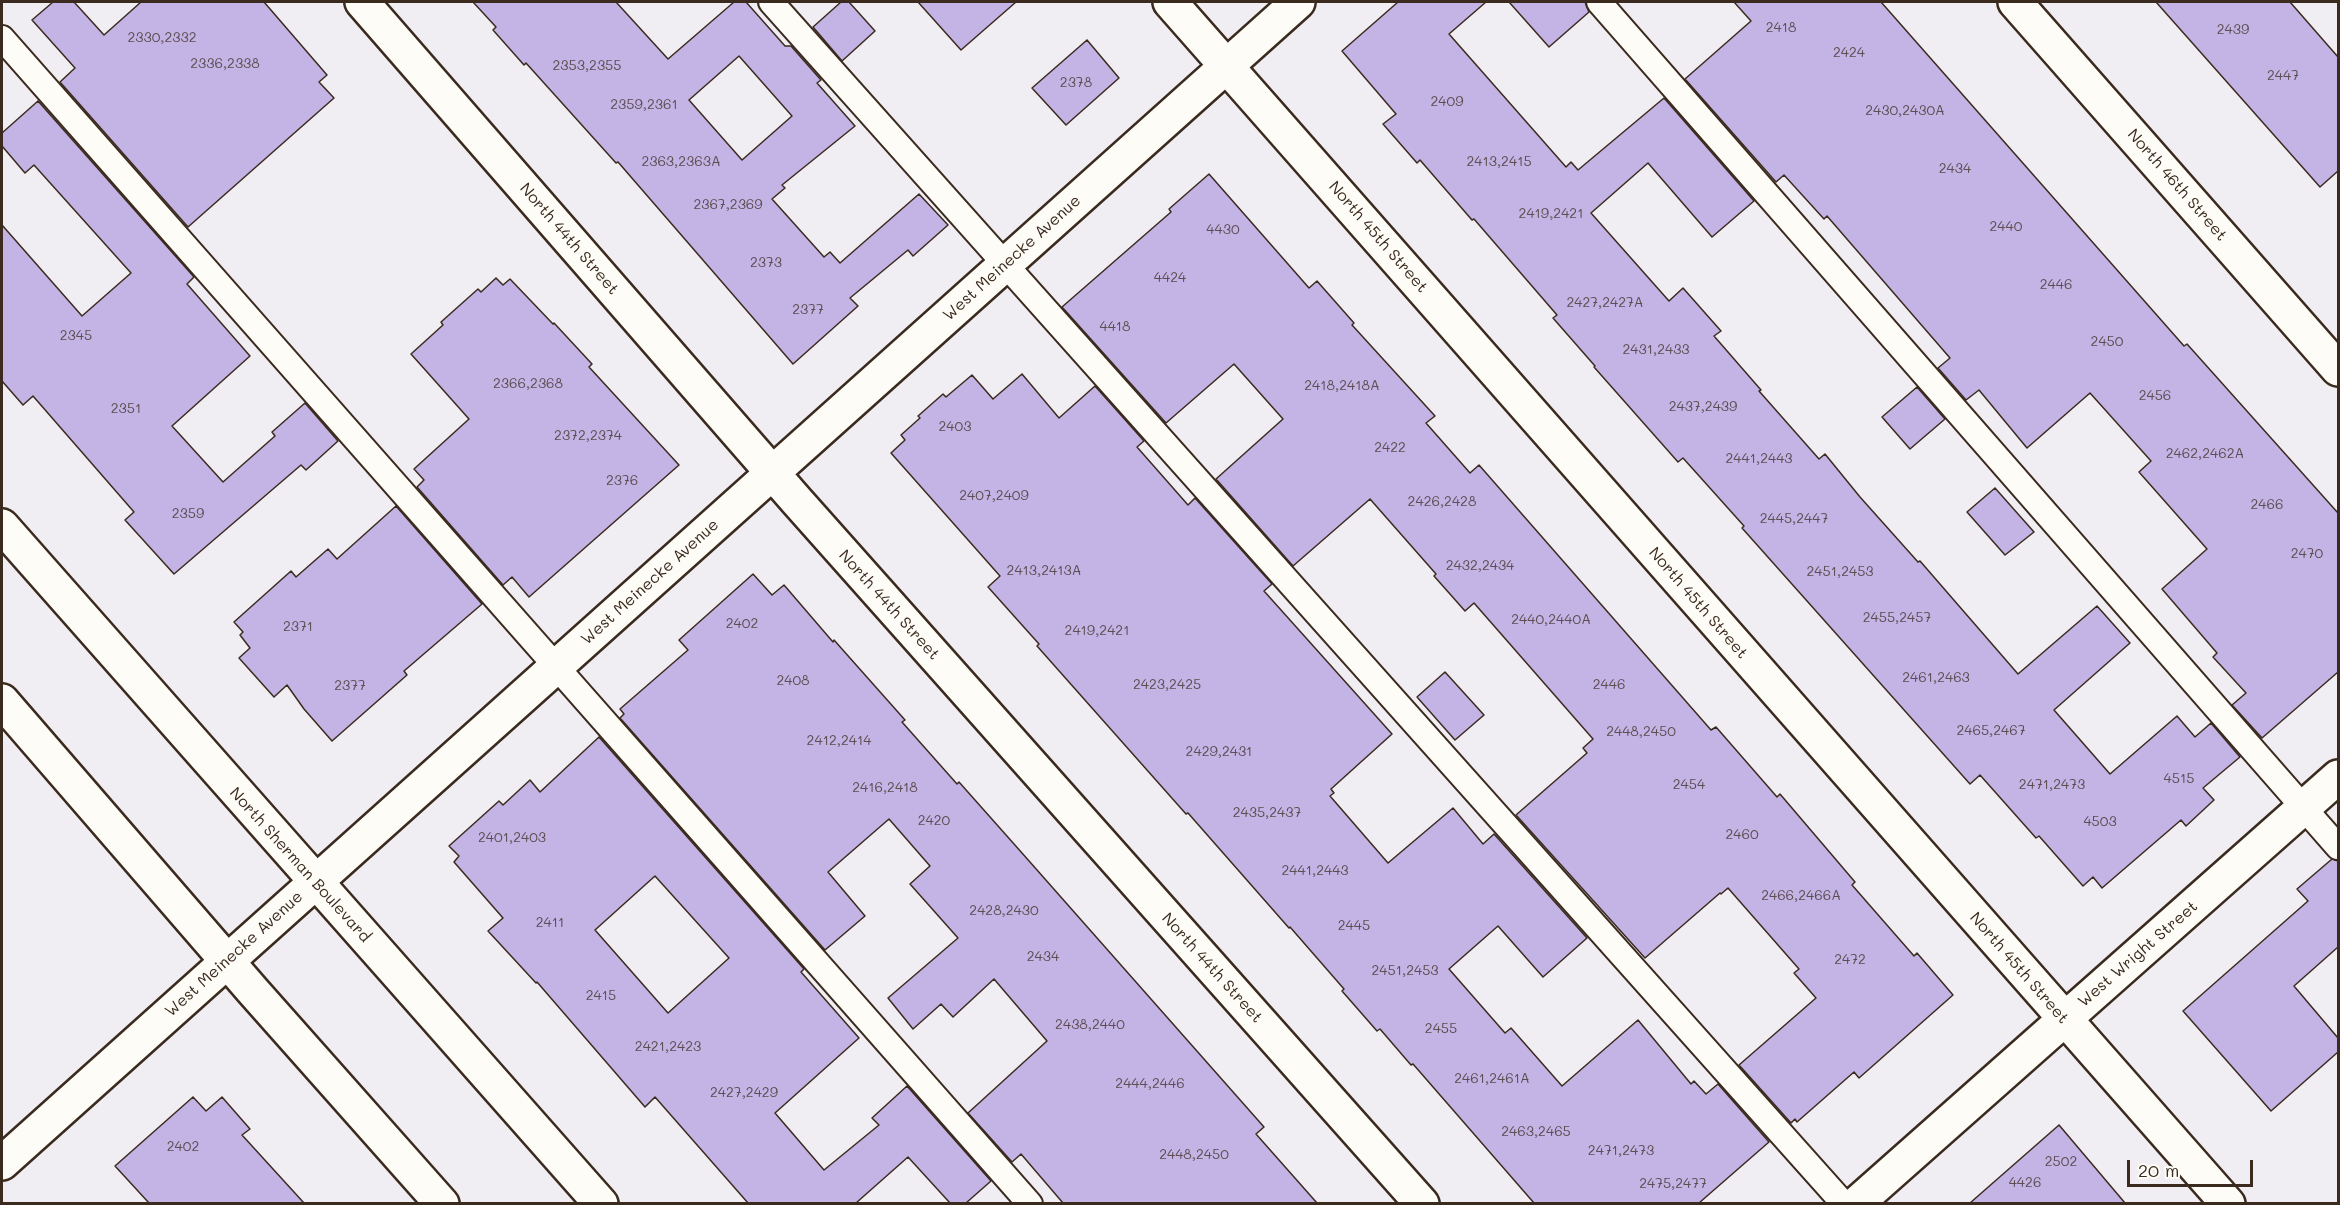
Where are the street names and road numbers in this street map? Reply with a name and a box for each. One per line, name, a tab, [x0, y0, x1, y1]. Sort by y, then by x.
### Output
street label: North 46th Street	[2123, 125, 2231, 245]
street label: North 45th Street	[1324, 177, 1432, 297]
street label: North 44th Street	[515, 179, 623, 299]
street label: West Meinecke Avenue	[939, 191, 1085, 325]
street label: West Meinecke Avenue	[577, 515, 723, 649]
street label: North 45th Street	[1644, 543, 1752, 663]
street label: North 44th Street	[835, 546, 943, 664]
street label: North Sherman Boulevard	[225, 784, 375, 946]
street label: West Meinecke Avenue	[161, 887, 307, 1021]
street label: West Wright Street	[2074, 897, 2202, 1011]
street label: North 45th Street	[1965, 908, 2073, 1028]
street label: North 44th Street	[1158, 909, 1266, 1027]

